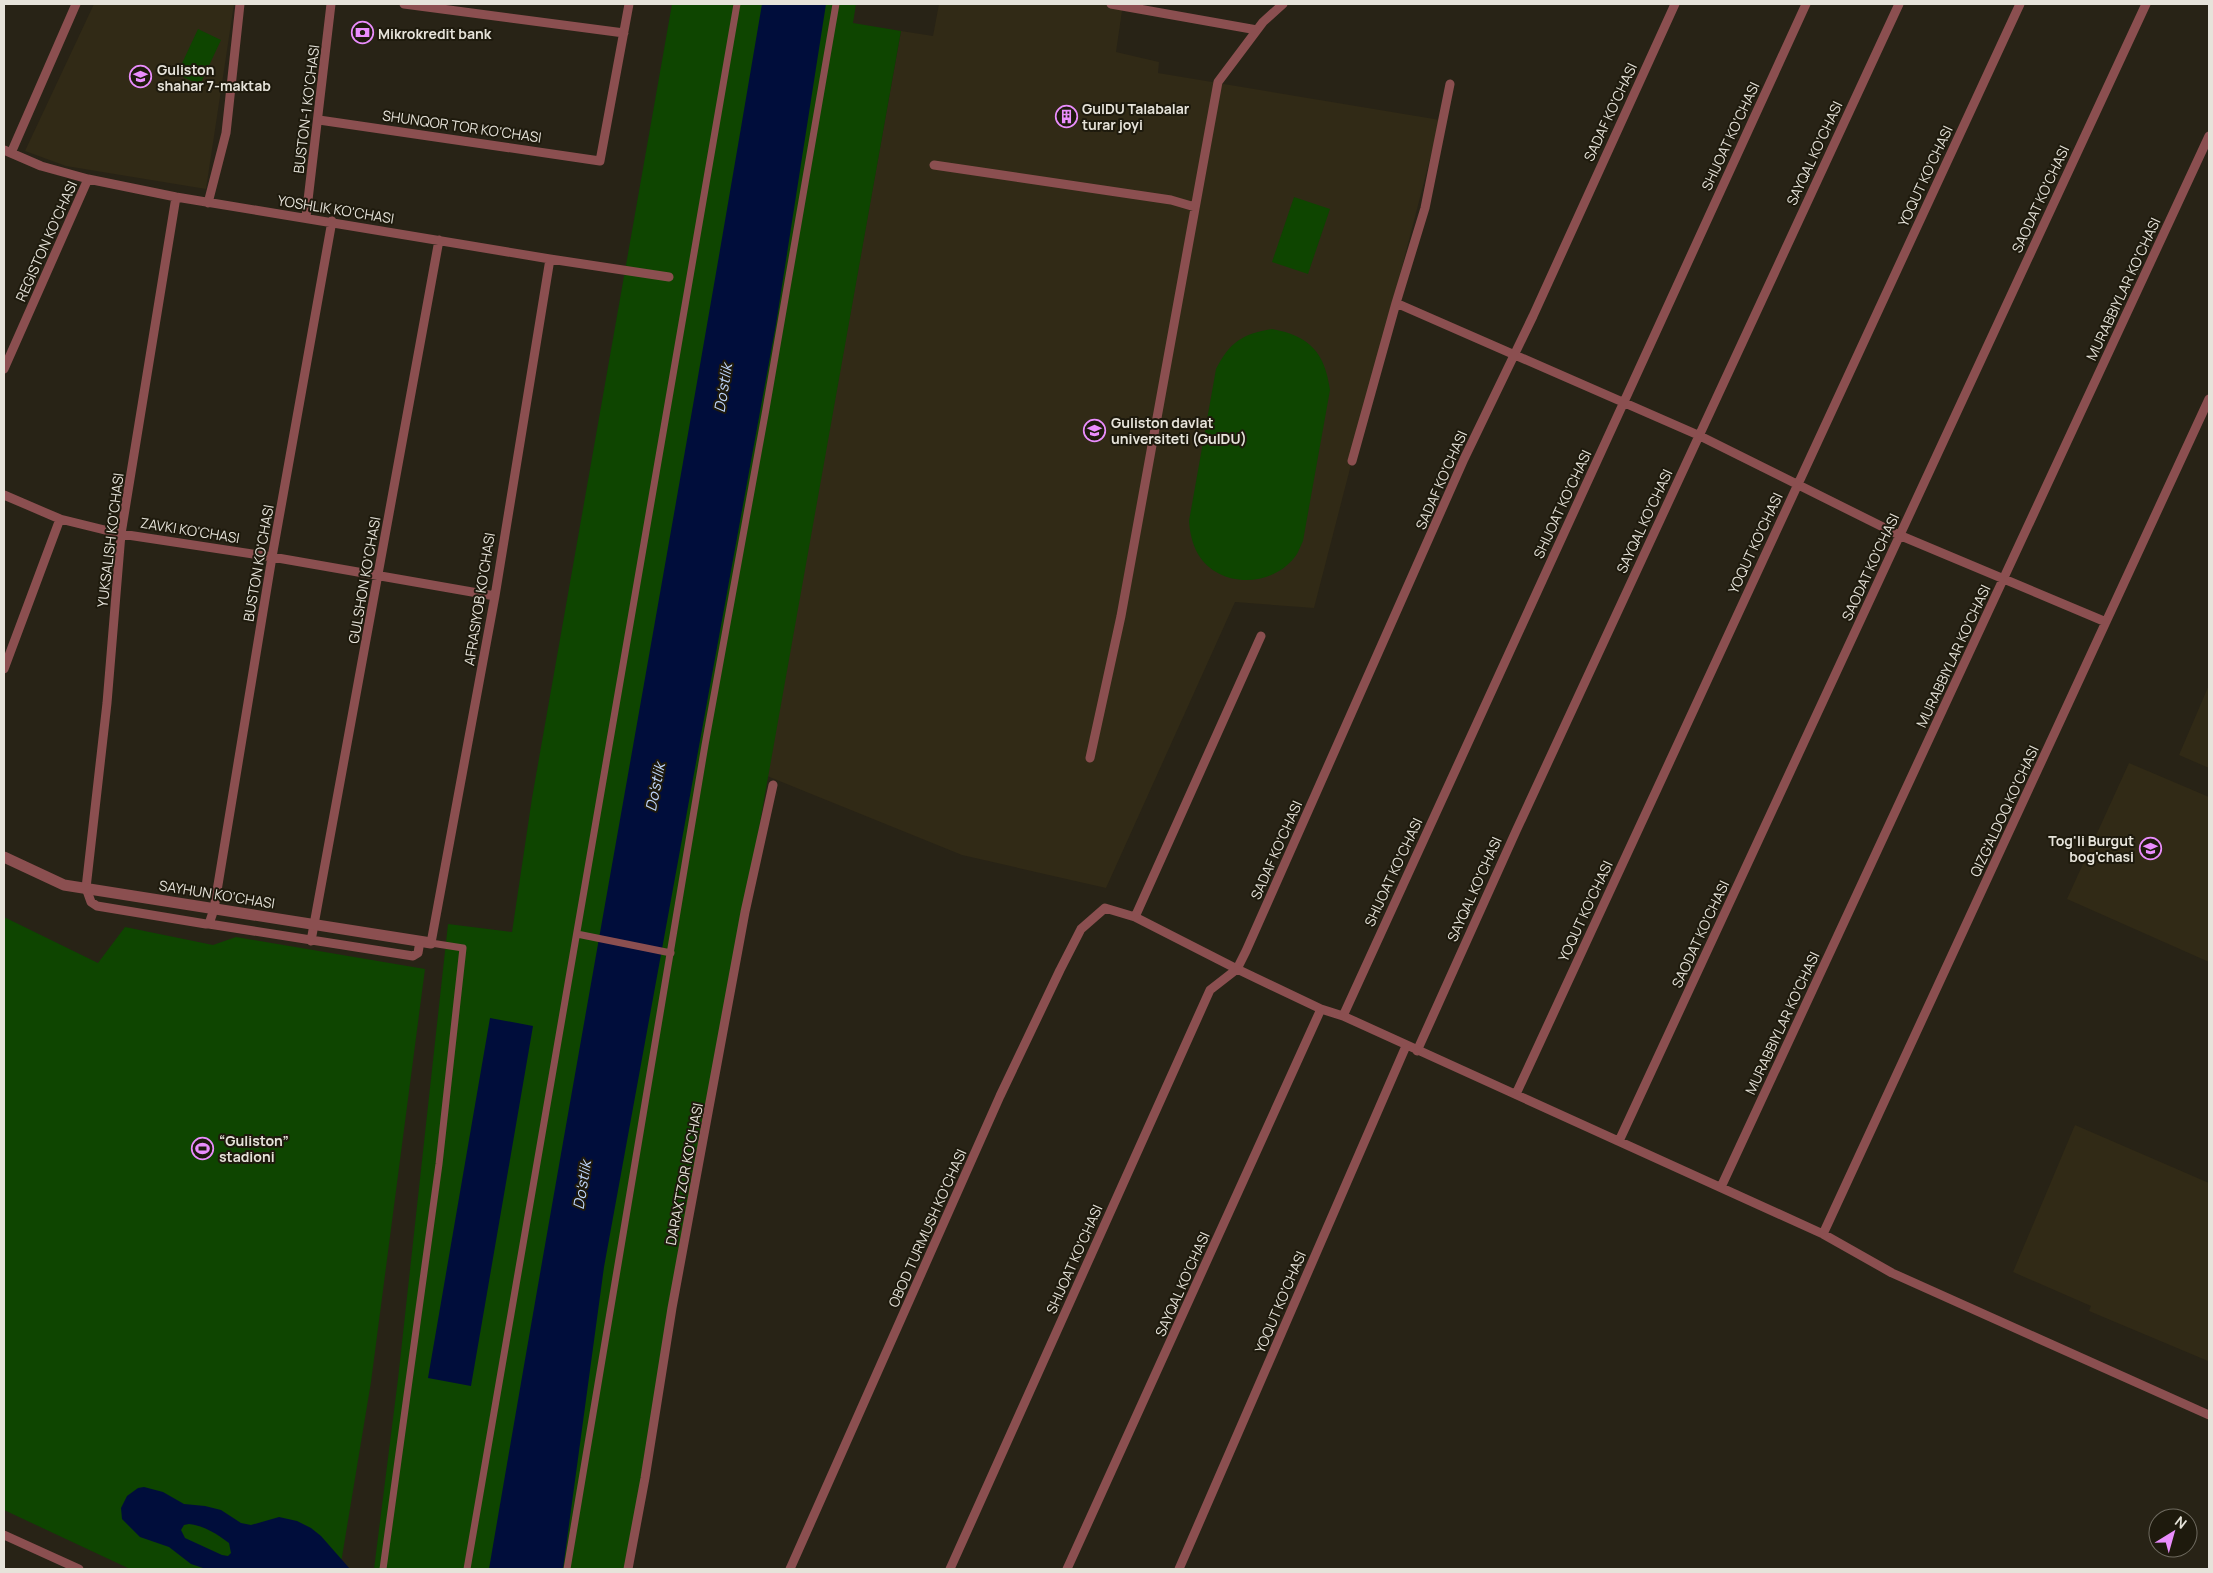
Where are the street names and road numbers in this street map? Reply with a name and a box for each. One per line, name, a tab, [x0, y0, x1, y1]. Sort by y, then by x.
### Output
street label: BUSTON-1 KO'CHASI	[289, 43, 323, 175]
street label: SADAF KO'CHASI	[1579, 60, 1641, 164]
street label: SHIJOAT KO'CHASI	[1697, 79, 1763, 193]
street label: SAYQAL KO'CHASI	[1782, 98, 1846, 208]
street label: SHUNQOR TOR KO'CHASI	[381, 105, 543, 147]
street label: YOQUT KO'CHASI	[1893, 123, 1957, 229]
street label: SAODAT KO'CHASI	[2007, 142, 2073, 256]
street label: REGISTON KO'CHASI	[11, 178, 81, 304]
street label: YOSHLIK KO'CHASI	[276, 190, 396, 228]
street label: MURABBIYLAR KO'CHASI	[2082, 214, 2164, 364]
street label: SADAF KO'CHASI	[1411, 428, 1471, 532]
street label: SHIJOAT KO'CHASI	[1529, 447, 1595, 561]
street label: SAYQAL KO'CHASI	[1612, 466, 1676, 576]
street label: YUKSALISH KO'CHASI	[92, 472, 128, 608]
street label: YOQUT KO'CHASI	[1723, 490, 1787, 596]
street label: BUSTON KO'CHASI	[238, 503, 278, 623]
street label: SAODAT KO'CHASI	[1837, 510, 1903, 624]
street label: ZAVKI KO'CHASI	[139, 513, 241, 547]
street label: GULSHON KO'CHASI	[343, 515, 385, 645]
street label: AFRASIYOB KO'CHASI	[459, 531, 499, 667]
street label: MURABBIYLAR KO'CHASI	[1912, 581, 1994, 731]
street label: QIZG'ALDOQ KO'CHASI	[1965, 742, 2043, 880]
street label: SADAF KO'CHASI	[1246, 798, 1306, 902]
street label: SHIJOAT KO'CHASI	[1360, 815, 1426, 929]
street label: SAYQAL KO'CHASI	[1442, 834, 1506, 944]
street label: YOQUT KO'CHASI	[1553, 858, 1617, 964]
street label: SAYHUN KO'CHASI	[158, 875, 276, 913]
street label: SAODAT KO'CHASI	[1667, 877, 1733, 991]
street label: MURABBIYLAR KO'CHASI	[1741, 948, 1823, 1098]
street label: DARAXTZOR KO'CHASI	[661, 1101, 707, 1247]
street label: OBOD TURMUSH KO'CHASI	[883, 1146, 971, 1310]
street label: SHIJOAT KO'CHASI	[1041, 1201, 1107, 1317]
street label: SAYQAL KO'CHASI	[1150, 1229, 1214, 1339]
street label: YOQUT KO'CHASI	[1250, 1248, 1310, 1356]

